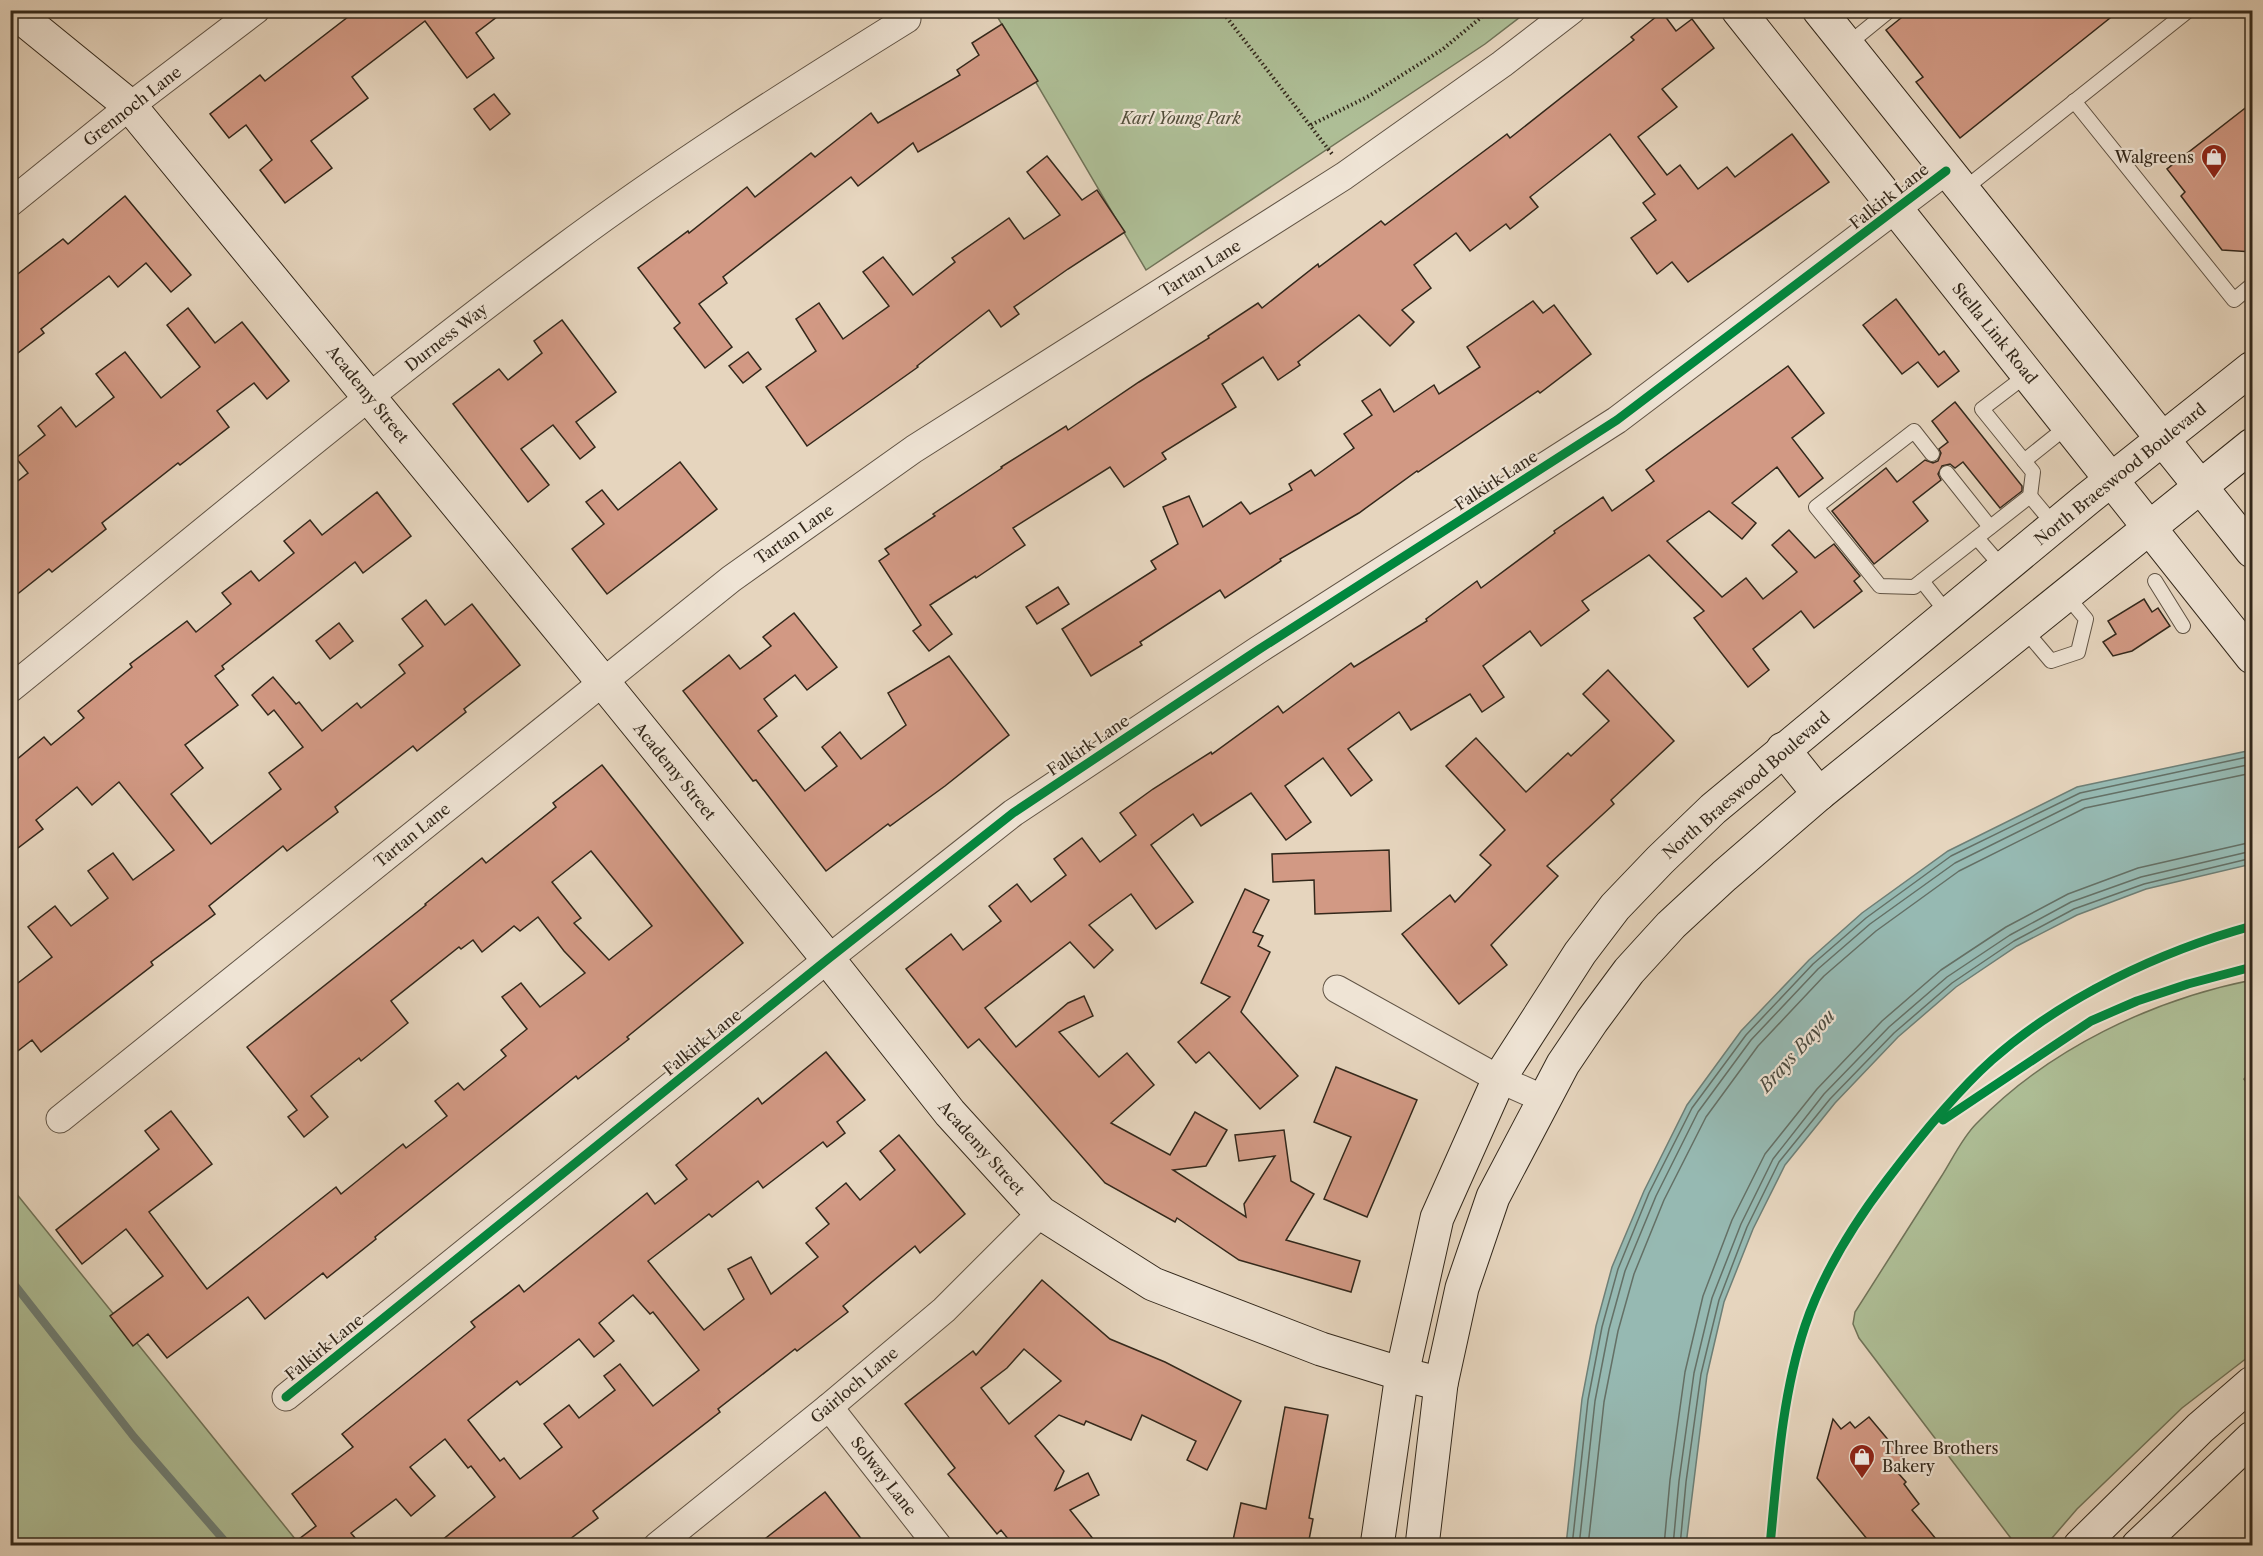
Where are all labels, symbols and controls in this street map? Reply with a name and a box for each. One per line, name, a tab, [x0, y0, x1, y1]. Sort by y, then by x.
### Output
street label: Grennoch Lane	[79, 62, 185, 150]
park label: Karl Young Park	[1119, 108, 1242, 128]
shop icon: Walgreens	[2199, 142, 2229, 180]
place label: Walgreens	[2114, 147, 2194, 167]
street label: Falkirk Lane	[1845, 159, 1933, 233]
street label: Tartan Lane	[1156, 235, 1244, 301]
street label: Stella Link Road	[1948, 278, 2042, 388]
street label: Durness Way	[401, 298, 492, 375]
street label: Academy Street	[322, 340, 414, 447]
street label: North Braeswood Boulevard	[2030, 398, 2210, 549]
street label: Falkirk Lane	[1451, 446, 1541, 514]
street label: Tartan Lane	[751, 499, 837, 569]
street label: North Braeswood Boulevard	[1658, 707, 1834, 863]
street label: Falkirk Lane	[1043, 710, 1133, 780]
street label: Academy Street	[629, 717, 721, 824]
street label: Tartan Lane	[370, 798, 454, 872]
street label: Falkirk Lane	[659, 1004, 745, 1080]
water label: Brays Bayou	[1753, 1005, 1840, 1098]
street label: Academy Street	[934, 1096, 1030, 1199]
street label: Falkirk Lane	[281, 1309, 367, 1385]
street label: Gairloch Lane	[806, 1343, 902, 1427]
street label: Solway Lane	[847, 1432, 921, 1520]
place label: Three Brothers Bakery	[1882, 1438, 1999, 1476]
shop icon: Three Brothers Bakery	[1847, 1442, 1877, 1480]

